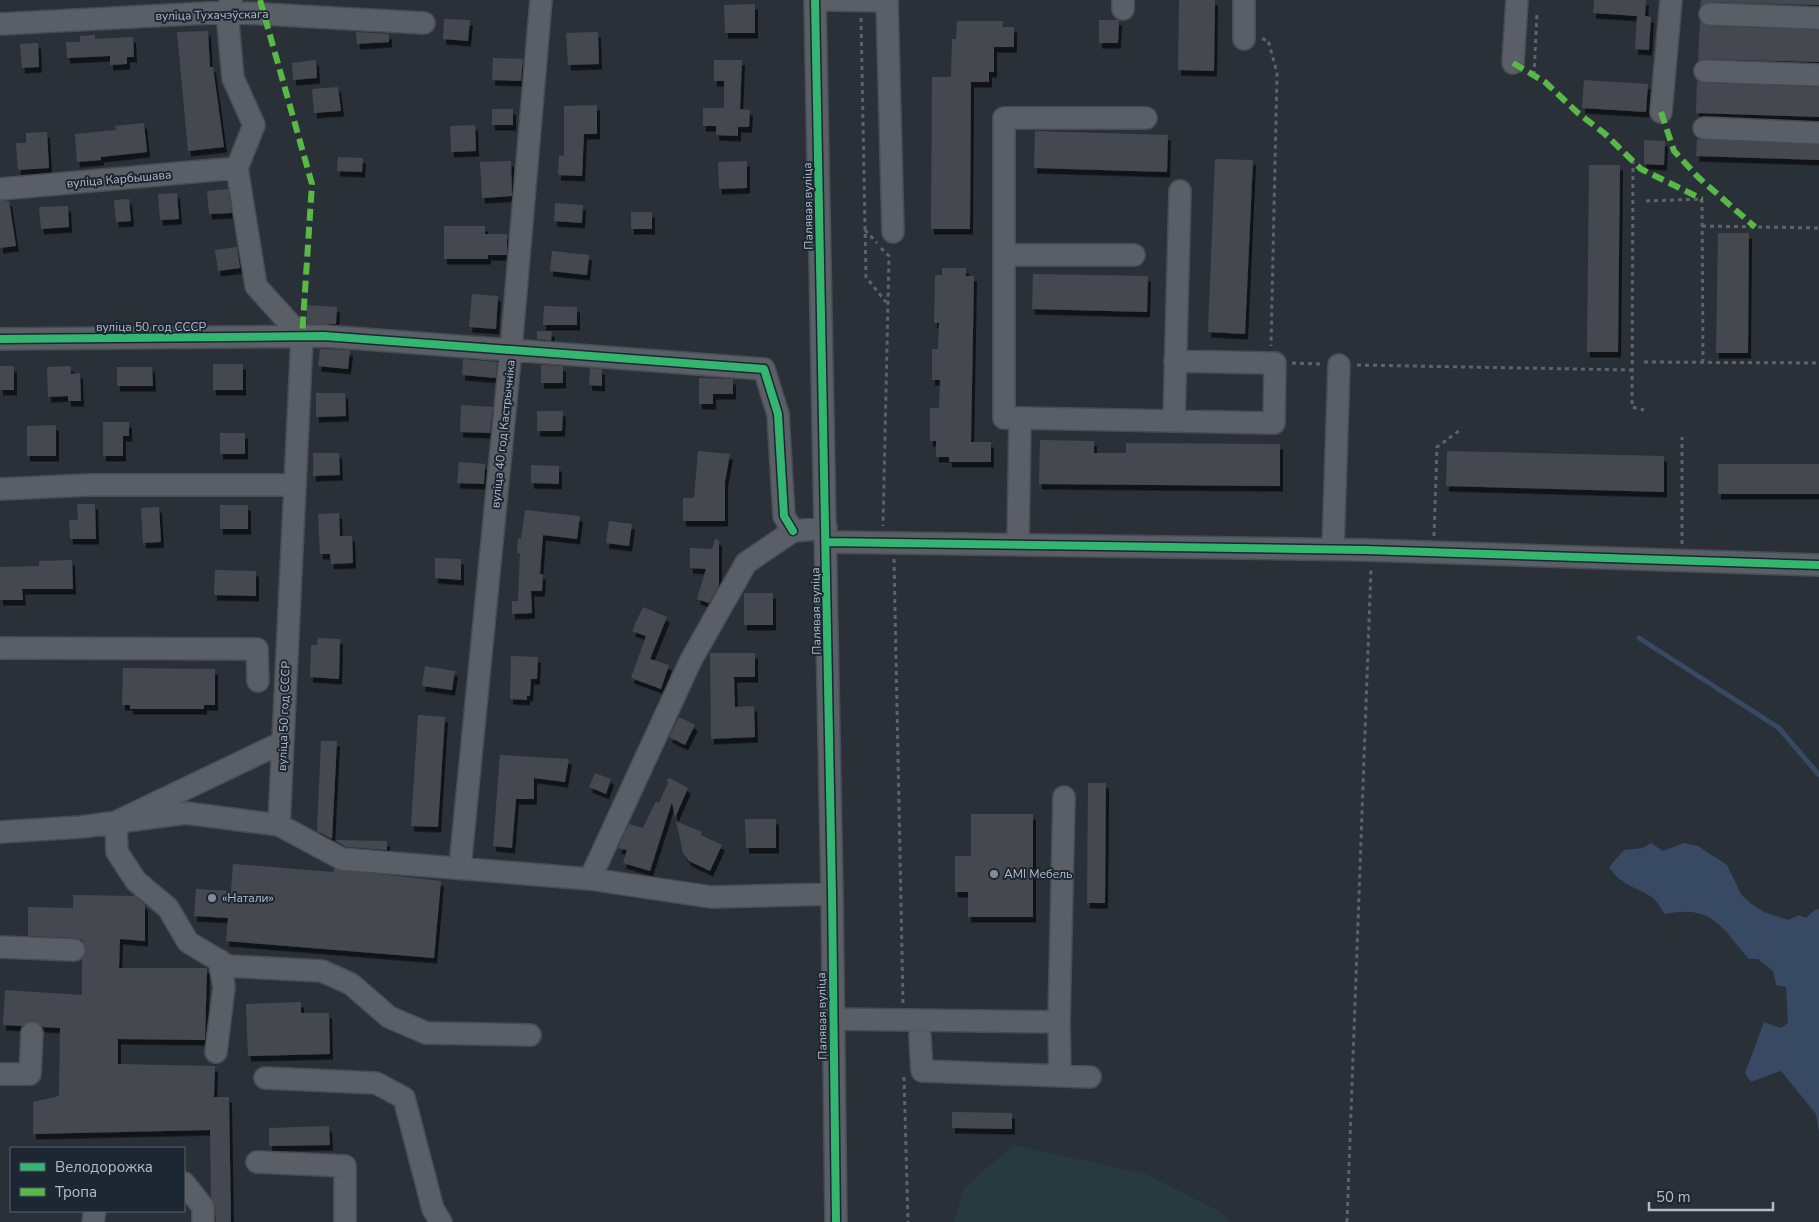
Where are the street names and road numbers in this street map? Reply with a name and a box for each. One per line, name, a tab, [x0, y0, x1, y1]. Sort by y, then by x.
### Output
street label: вуліца Тухачэўскага	[155, 6, 269, 24]
street label: Палявая вуліца	[799, 162, 817, 250]
street label: вуліца Карбышава	[66, 166, 172, 192]
street label: вуліца 50 год СССР	[96, 319, 207, 335]
street label: вуліца 40 год Кастрычніка	[487, 359, 519, 509]
street label: Палявая вуліца	[807, 567, 825, 655]
street label: вуліца 50 год СССР	[274, 660, 294, 771]
street label: Палявая вуліца	[813, 972, 831, 1060]

